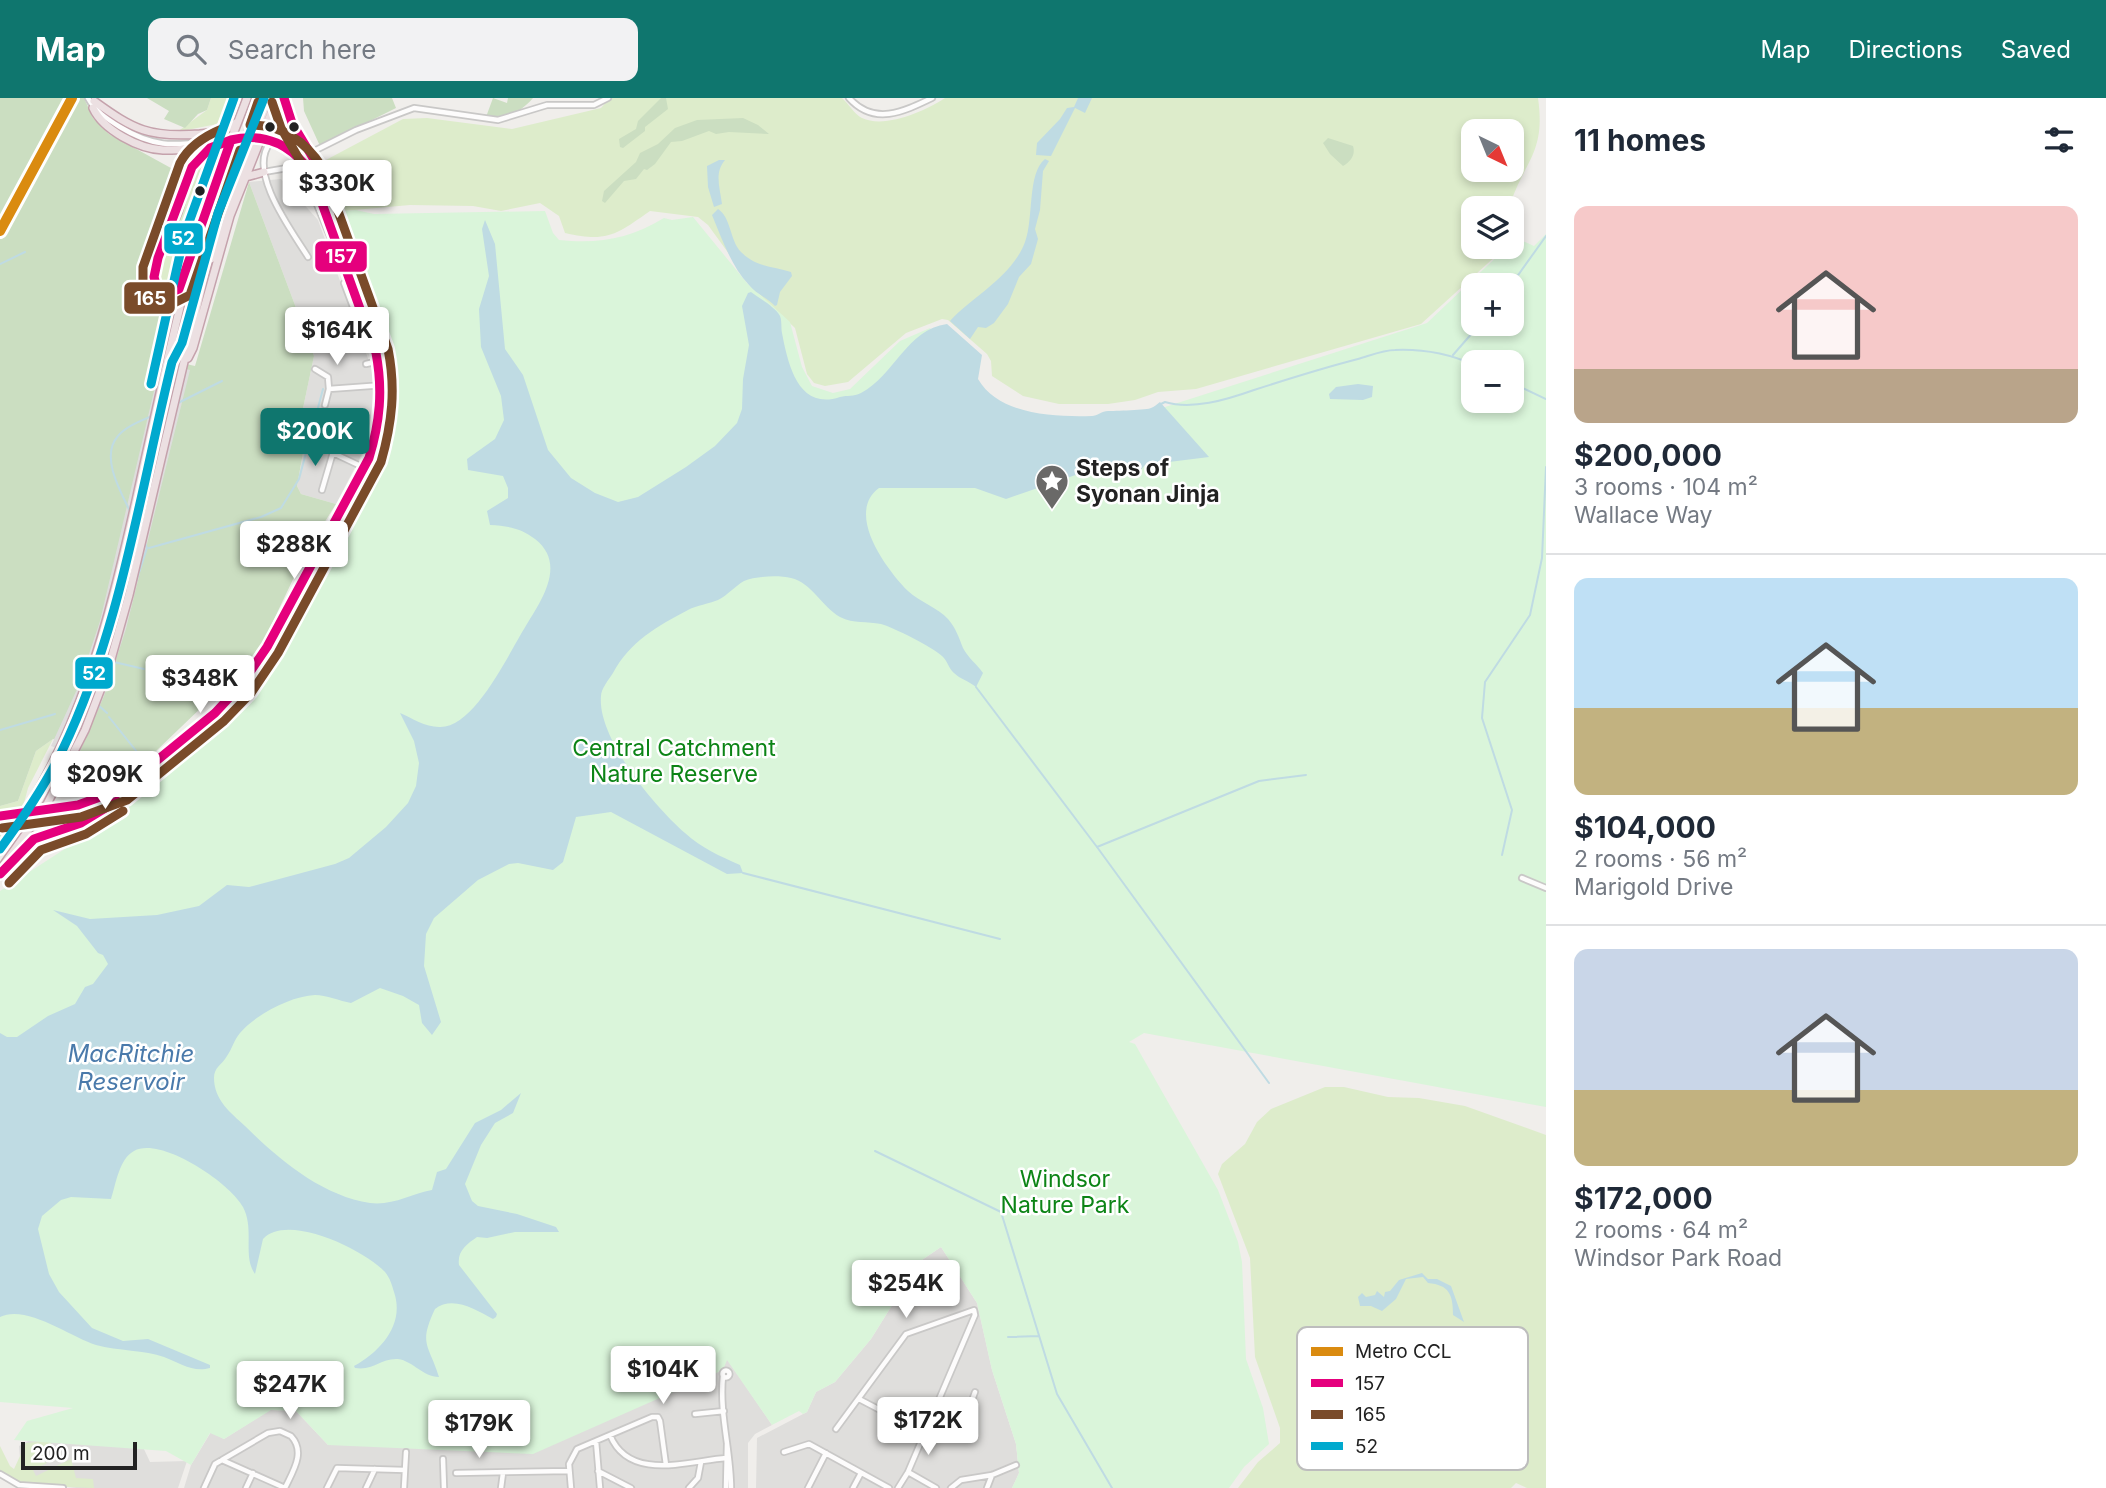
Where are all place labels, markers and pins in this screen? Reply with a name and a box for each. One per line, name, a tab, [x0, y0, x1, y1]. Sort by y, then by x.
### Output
unlabelled marker	[263, 120, 277, 134]
unlabelled marker	[287, 120, 301, 134]
pin: $330K	[288, 160, 386, 220]
unlabelled marker	[193, 184, 207, 198]
pin: $164K	[288, 308, 386, 367]
pin: $200K	[266, 408, 364, 468]
place label: Steps of Syonan Jinja	[1076, 454, 1220, 508]
place icon: Steps of Syonan Jinja	[1033, 462, 1071, 511]
pin: $288K	[245, 522, 343, 581]
pin: $348K	[151, 656, 249, 715]
pin: $209K	[56, 752, 154, 811]
pin: $254K	[857, 1260, 955, 1320]
pin: $104K	[614, 1346, 712, 1406]
pin: $247K	[241, 1362, 339, 1421]
pin: $172K	[879, 1398, 977, 1457]
pin: $179K	[430, 1400, 528, 1460]

